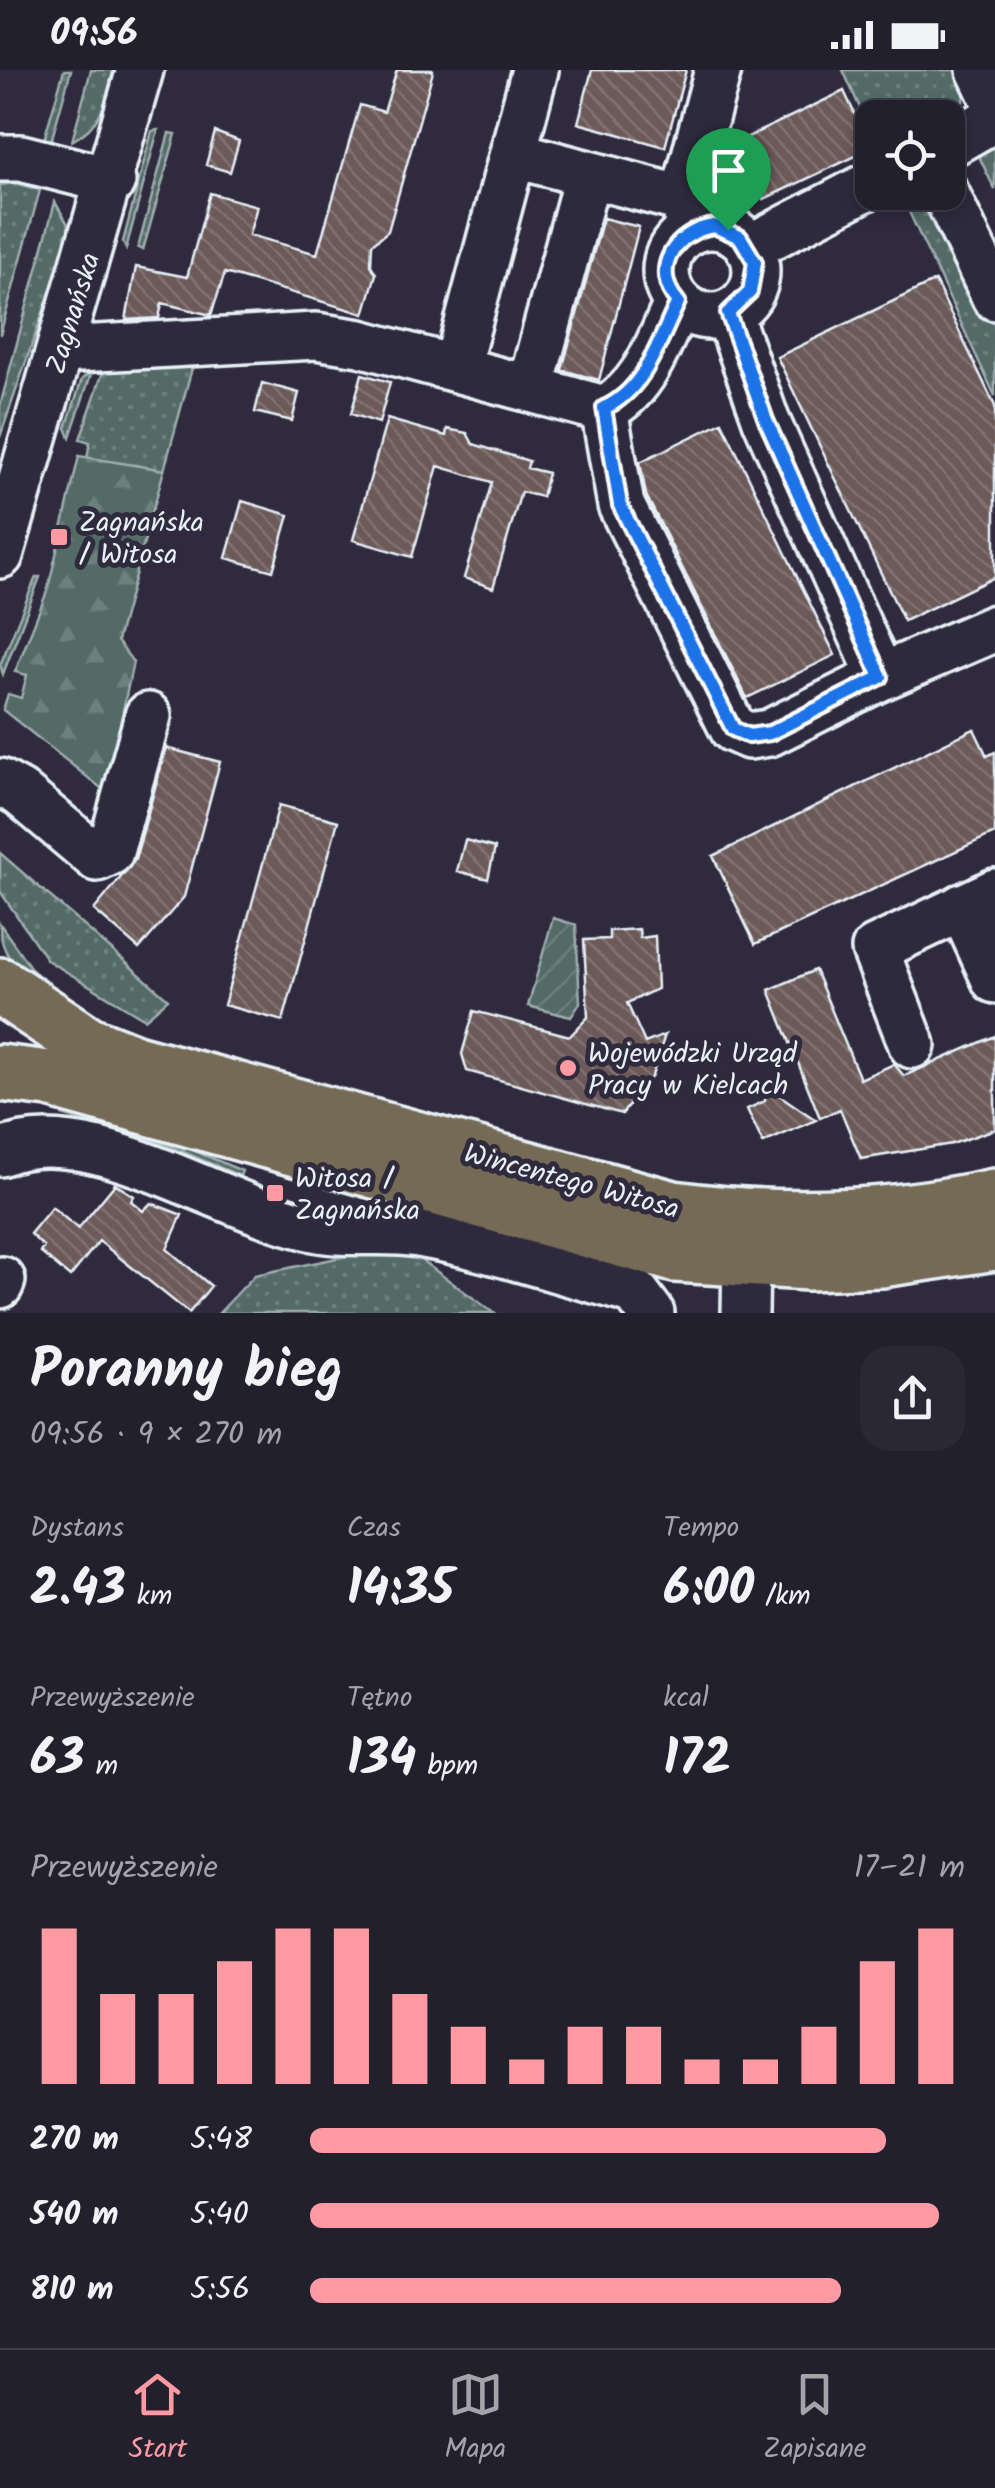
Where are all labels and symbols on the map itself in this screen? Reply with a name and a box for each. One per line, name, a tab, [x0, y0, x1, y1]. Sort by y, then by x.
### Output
pin	[686, 128, 771, 231]
street label: Zagnańska	[35, 247, 114, 380]
place label: Zagnańska / Witosa	[79, 501, 204, 578]
marker: Zagnańska / Witosa	[48, 526, 70, 548]
place label: Wojewódzki Urząd Pracy w Kielcach	[588, 1032, 798, 1109]
marker: Wojewódzki Urząd Pracy w Kielcach	[557, 1057, 579, 1079]
street label: Wincentego Witosa	[459, 1132, 684, 1233]
place label: Witosa / Zagnańska	[295, 1157, 420, 1234]
marker: Witosa / Zagnańska	[264, 1182, 286, 1204]

